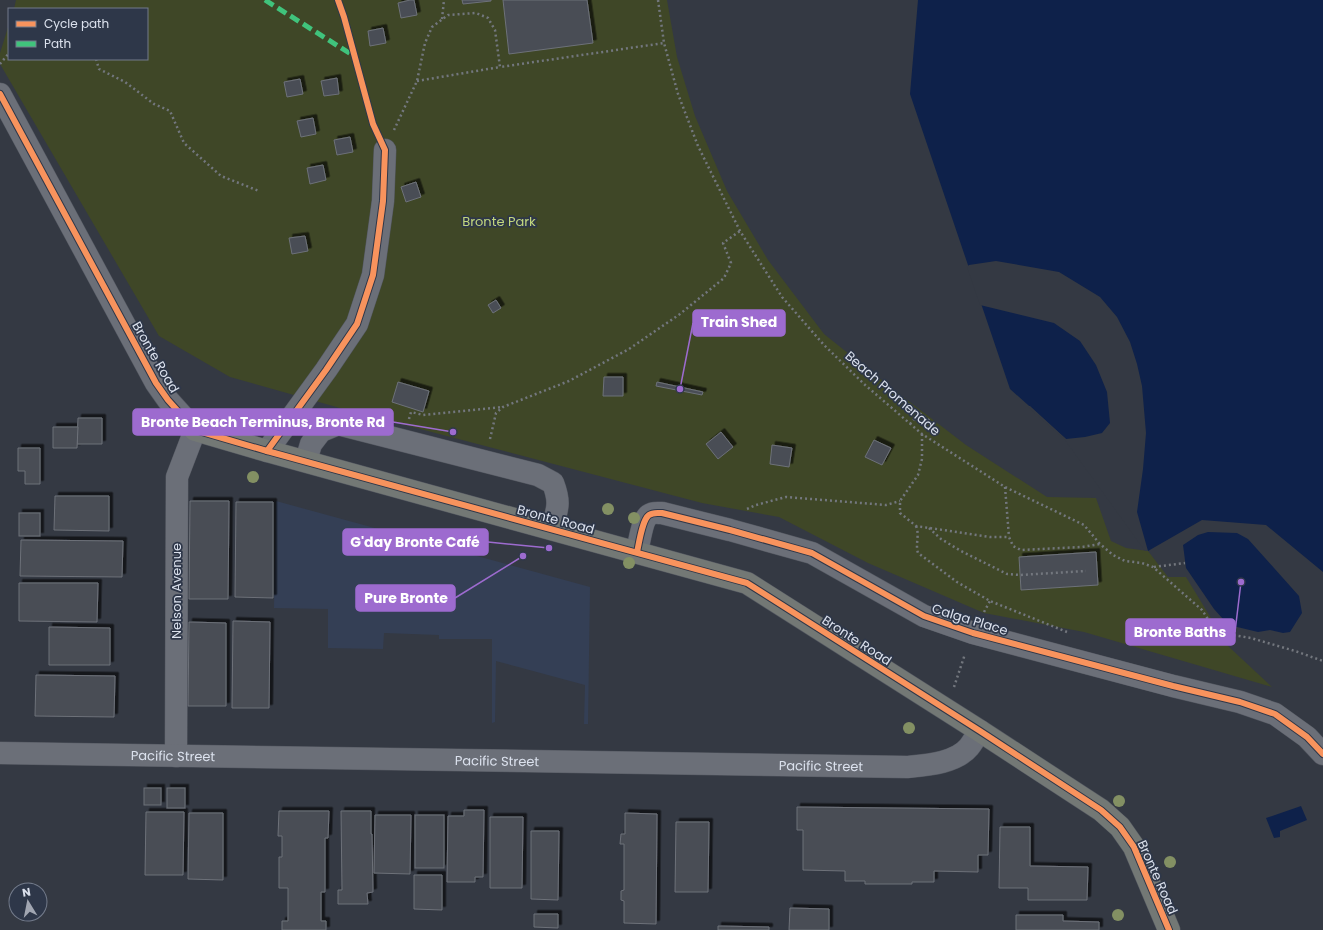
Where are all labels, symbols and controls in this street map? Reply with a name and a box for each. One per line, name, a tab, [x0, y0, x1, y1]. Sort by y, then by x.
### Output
legend	[8, 8, 148, 60]
text: Cycle path	[44, 15, 109, 32]
text: Path	[44, 35, 71, 52]
park label: Bronte Park	[462, 212, 536, 231]
callout: Train Shed	[693, 310, 785, 336]
text: Train Shed	[701, 312, 777, 332]
street label: Bronte Road	[127, 318, 184, 396]
street label: Beach Promenade	[841, 347, 944, 440]
callout: Bronte Beach Terminus, Bronte Rd	[133, 409, 393, 435]
text: Bronte Beach Terminus, Bronte Rd	[141, 412, 385, 432]
street label: Bronte Road	[515, 500, 597, 539]
callout: G'day Bronte Café	[343, 529, 488, 555]
text: G'day Bronte Café	[350, 532, 480, 552]
street label: Nelson Avenue	[167, 543, 186, 639]
callout: Pure Bronte	[356, 585, 455, 611]
text: Pure Bronte	[364, 588, 448, 608]
street label: Calga Place	[930, 599, 1010, 640]
street label: Bronte Road	[818, 611, 895, 670]
callout: Bronte Baths	[1126, 619, 1235, 645]
text: Bronte Baths	[1134, 622, 1226, 642]
street label: Pacific Street	[131, 746, 216, 766]
street label: Pacific Street	[455, 751, 540, 771]
street label: Pacific Street	[779, 756, 864, 776]
street label: Bronte Road	[1133, 837, 1182, 917]
north arrow	[8, 882, 48, 922]
text: N	[21, 884, 32, 901]

